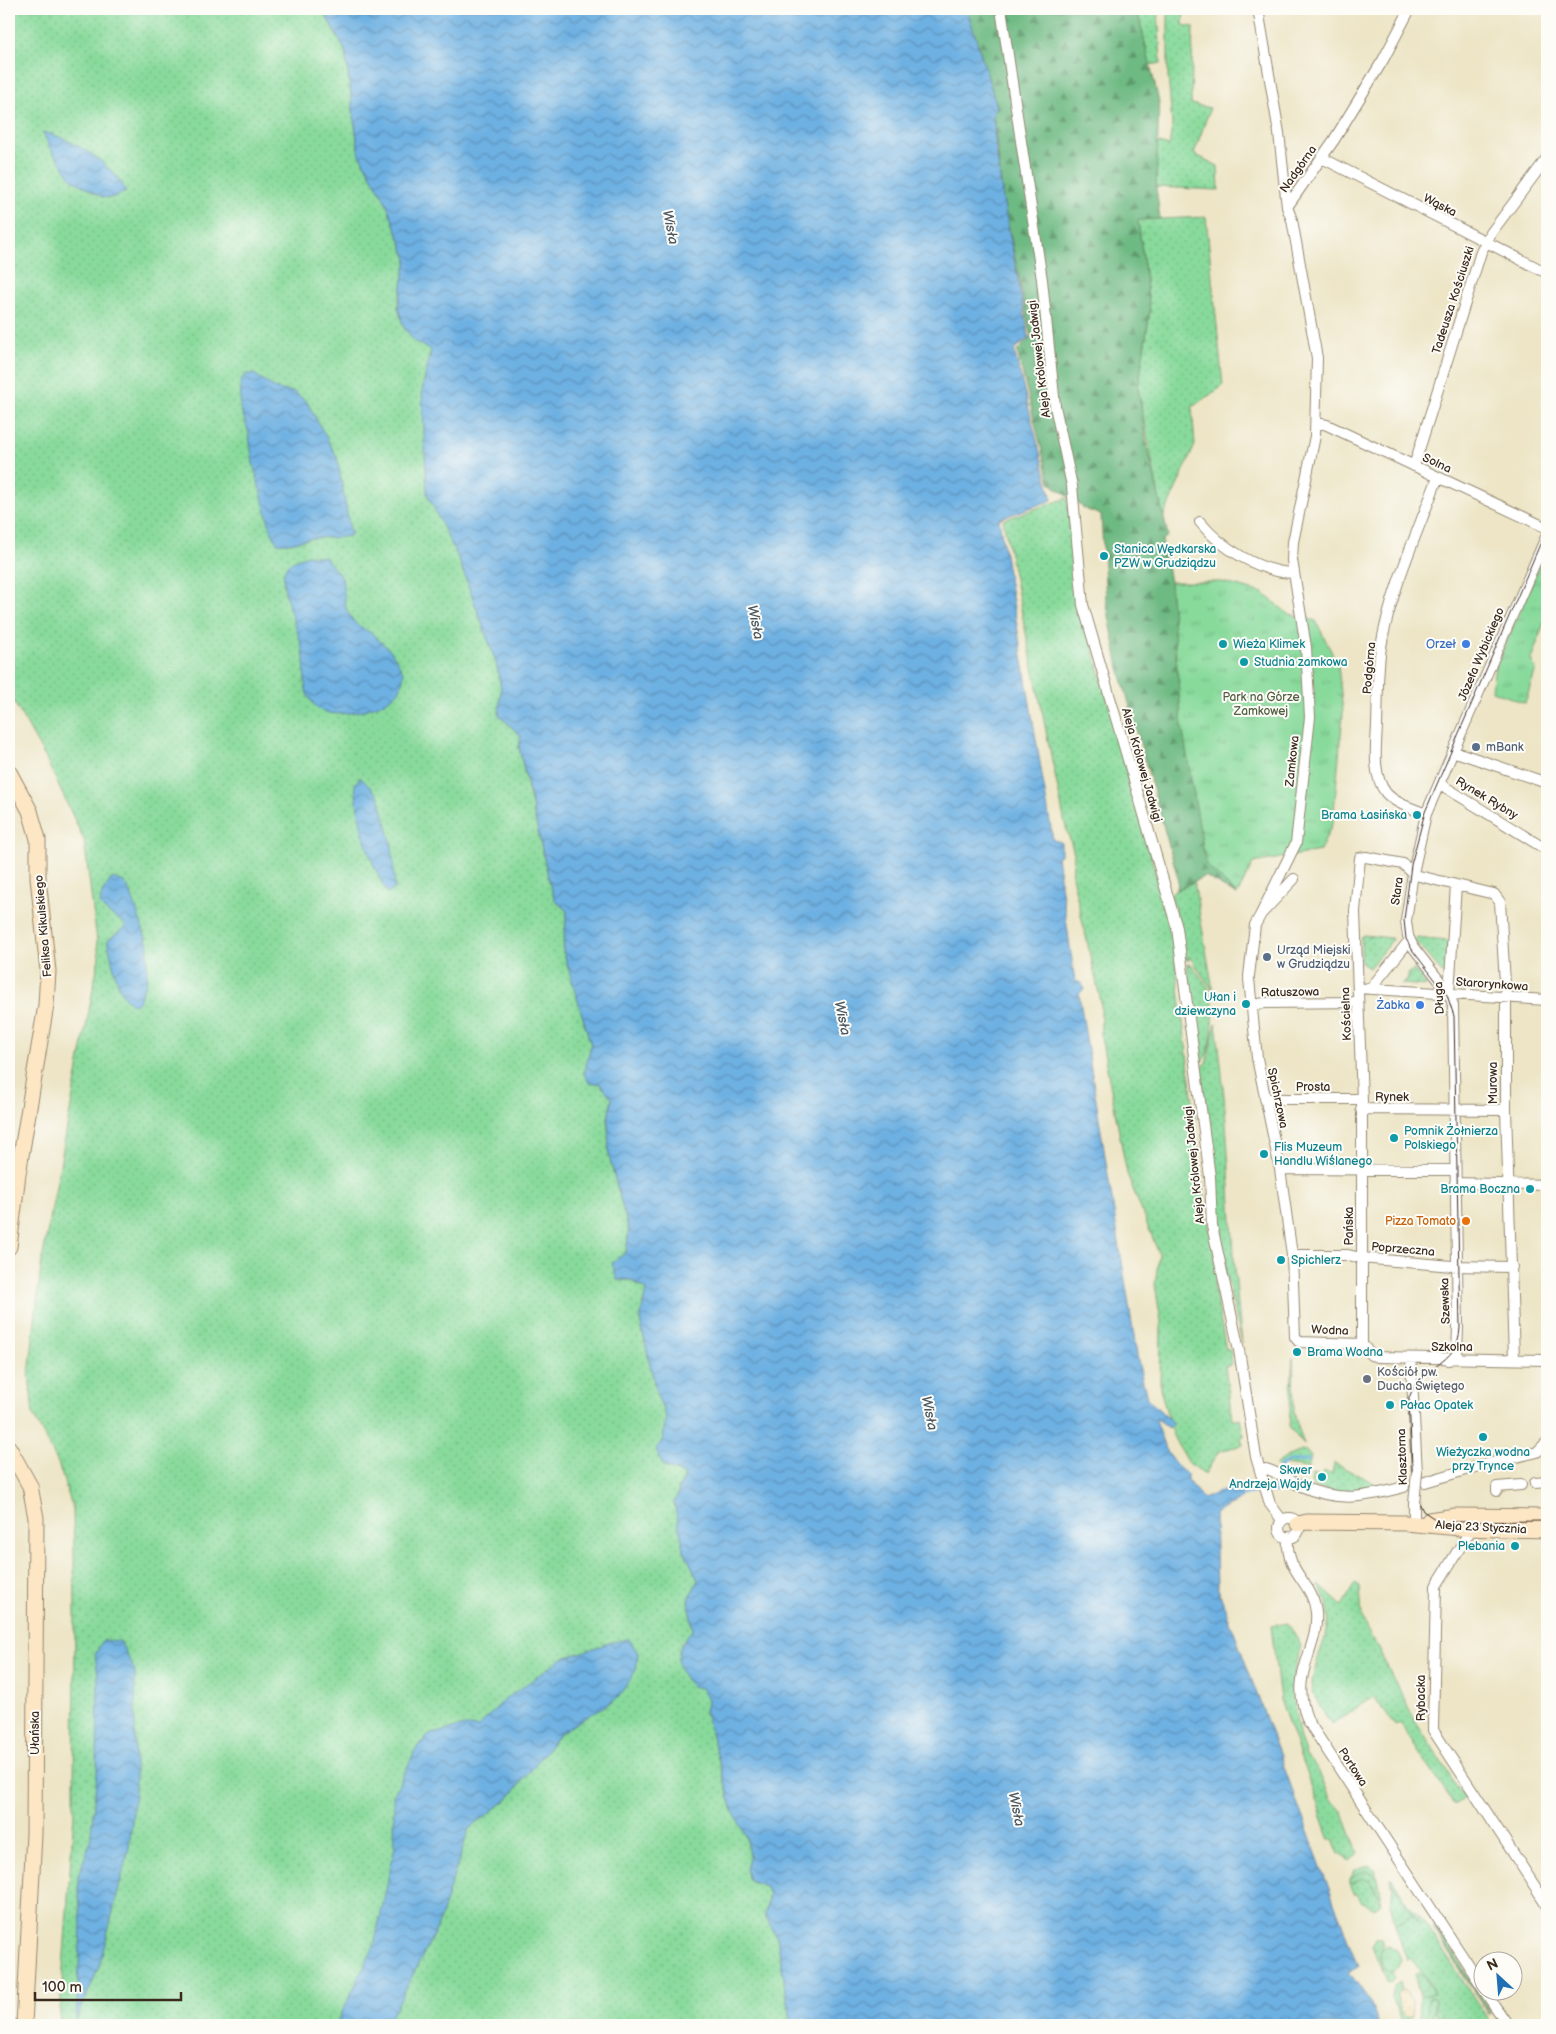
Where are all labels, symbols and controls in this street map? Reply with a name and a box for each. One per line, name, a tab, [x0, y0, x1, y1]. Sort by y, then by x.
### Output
street label: Nadgórna	[1277, 143, 1320, 196]
street label: Wąska	[1421, 191, 1459, 220]
water label: Wisła	[659, 208, 682, 246]
street label: Tadeusza Kościuszki	[1429, 244, 1478, 356]
street label: Aleja Królowej Jadwigi	[1025, 299, 1054, 419]
street label: Solna	[1420, 450, 1454, 477]
place label: Stanica Wędkarska PZW w Grudziądzu	[1114, 542, 1217, 571]
marker: Stanica Wędkarska PZW w Grudziądzu	[1098, 550, 1110, 562]
water label: Wisła	[744, 603, 767, 641]
street label: Józefa Wybickiego	[1455, 605, 1508, 703]
place label: Wieża Klimek	[1233, 637, 1305, 652]
place label: Orzeł	[1426, 637, 1456, 652]
marker: Wieża Klimek	[1217, 638, 1229, 650]
marker: Orzeł	[1460, 638, 1472, 650]
street label: Podgórna	[1360, 641, 1379, 695]
place label: Studnia zamkowa	[1254, 655, 1348, 670]
marker: Studnia zamkowa	[1238, 656, 1250, 668]
park label: Park na Górze Zamkowej	[1222, 690, 1300, 719]
street label: Aleja Królowej Jadwigi	[1118, 706, 1165, 824]
street label: Zamkowa	[1282, 735, 1303, 788]
place label: mBank	[1486, 740, 1524, 755]
marker: mBank	[1470, 741, 1482, 753]
street label: Rynek Rybny	[1453, 774, 1521, 823]
place label: Brama Łasińska	[1321, 808, 1407, 823]
marker: Brama Łasińska	[1411, 809, 1423, 821]
street label: Feliksa Kikulskiego	[32, 874, 55, 978]
street label: Stara	[1388, 876, 1407, 906]
place label: Urząd Miejski w Grudziądzu	[1277, 943, 1351, 972]
marker: Urząd Miejski w Grudziądzu	[1261, 951, 1273, 963]
street label: Starorynkowa	[1455, 974, 1529, 995]
street label: Długa	[1431, 981, 1448, 1015]
street label: Ratuszowa	[1261, 984, 1320, 1001]
street label: Kościelna	[1338, 987, 1355, 1041]
place label: Ułan i dziewczyna	[1174, 990, 1236, 1019]
place label: Żabka	[1376, 997, 1410, 1013]
marker: Ułan i dziewczyna	[1240, 998, 1252, 1010]
water label: Wisła	[831, 999, 854, 1037]
marker: Żabka	[1414, 999, 1426, 1011]
street label: Murowa	[1486, 1061, 1501, 1104]
street label: Spichrzowa	[1264, 1066, 1291, 1130]
street label: Prosta	[1296, 1080, 1330, 1095]
street label: Rynek	[1375, 1090, 1409, 1105]
street label: Aleja Królowej Jadwigi	[1181, 1105, 1208, 1225]
place label: Pomnik Żołnierza Polskiego	[1404, 1123, 1498, 1153]
marker: Pomnik Żołnierza Polskiego	[1388, 1132, 1400, 1144]
place label: Flis Muzeum Handlu Wiślanego	[1274, 1140, 1372, 1169]
marker: Flis Muzeum Handlu Wiślanego	[1258, 1148, 1270, 1160]
place label: Brama Boczna	[1440, 1182, 1520, 1197]
marker: Brama Boczna	[1524, 1183, 1536, 1195]
street label: Pańska	[1342, 1206, 1357, 1245]
place label: Pizza Tomato	[1385, 1214, 1456, 1229]
marker: Pizza Tomato	[1460, 1215, 1472, 1227]
street label: Poprzeczna	[1371, 1239, 1436, 1260]
place label: Spichlerz	[1291, 1253, 1341, 1268]
marker: Spichlerz	[1275, 1254, 1287, 1266]
street label: Szewska	[1437, 1277, 1454, 1324]
street label: Wodna	[1311, 1322, 1349, 1339]
street label: Szkolna	[1431, 1340, 1473, 1355]
place label: Brama Wodna	[1307, 1345, 1383, 1360]
marker: Brama Wodna	[1291, 1346, 1303, 1358]
place label: Kościół pw. Ducha Świętego	[1377, 1365, 1465, 1394]
marker: Kościół pw. Ducha Świętego	[1361, 1373, 1373, 1385]
water label: Wisła	[918, 1394, 941, 1432]
place label: Pałac Opatek	[1400, 1398, 1473, 1413]
marker: Pałac Opatek	[1384, 1399, 1396, 1411]
street label: Klasztorna	[1394, 1428, 1411, 1486]
marker: Wieżyczka wodna przy Trynce	[1477, 1431, 1489, 1443]
place label: Wieżyczka wodna przy Trynce	[1436, 1445, 1530, 1474]
place label: Skwer Andrzeja Wajdy	[1229, 1463, 1313, 1492]
marker: Skwer Andrzeja Wajdy	[1316, 1471, 1328, 1483]
street label: Aleja 23 Stycznia	[1435, 1518, 1527, 1537]
place label: Plebania	[1458, 1539, 1505, 1554]
marker: Plebania	[1509, 1540, 1521, 1552]
street label: Rybacka	[1414, 1675, 1429, 1721]
street label: Ułańska	[28, 1711, 43, 1755]
street label: Portowa	[1335, 1745, 1371, 1790]
water label: Wisła	[1005, 1790, 1028, 1828]
north arrow	[1474, 1952, 1524, 2002]
text: N	[1484, 1955, 1501, 1975]
scale bar	[35, 1969, 181, 2001]
text: 100 m	[42, 1978, 82, 1997]

